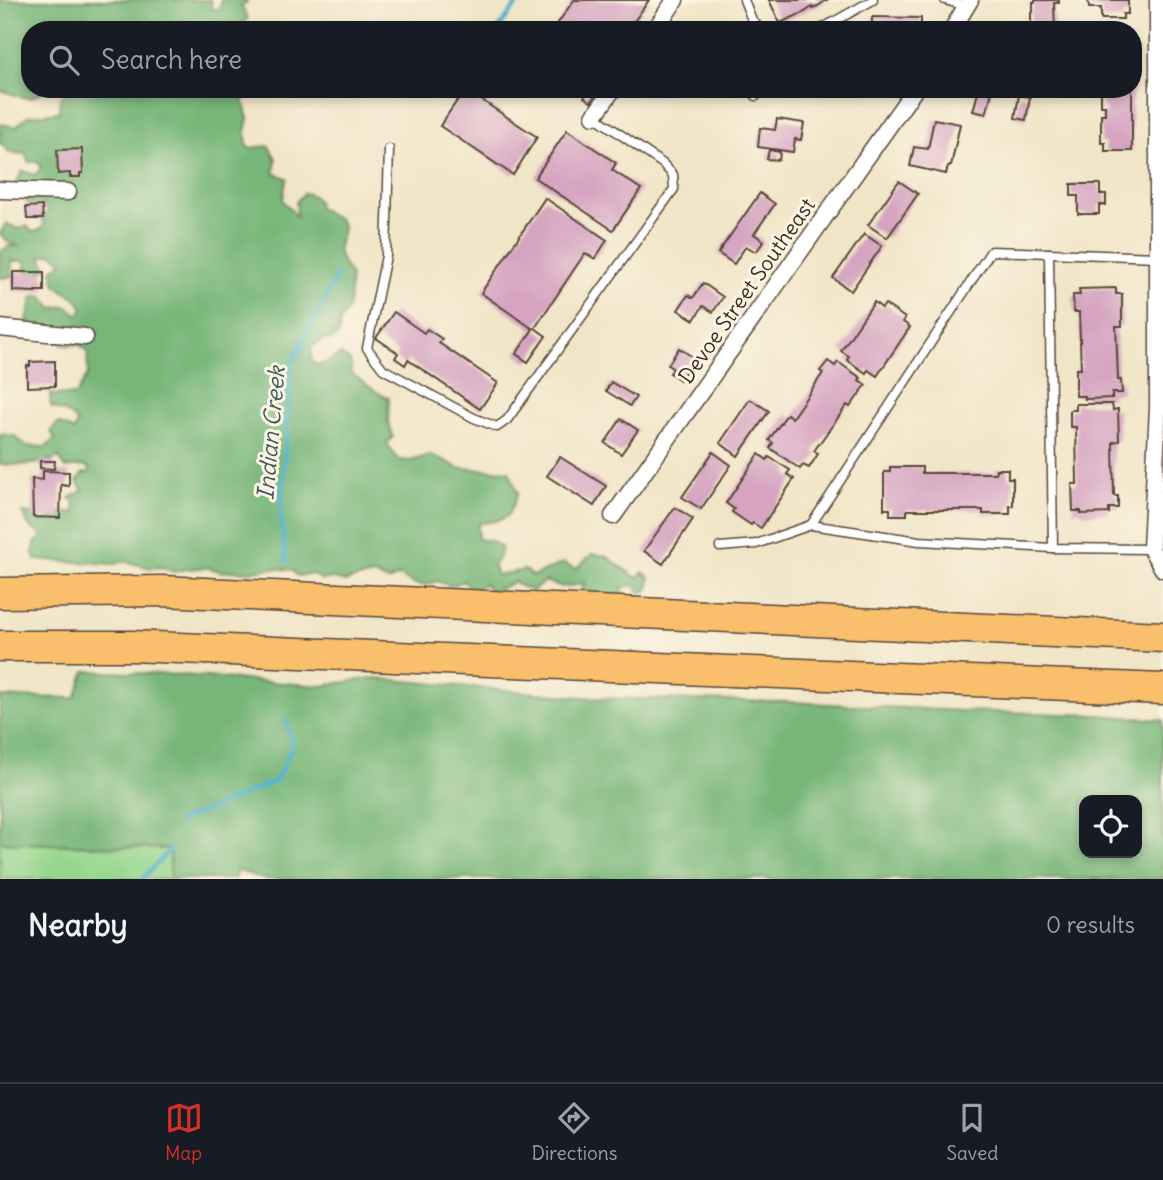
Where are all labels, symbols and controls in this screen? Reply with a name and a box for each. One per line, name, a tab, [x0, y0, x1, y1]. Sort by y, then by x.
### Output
search box	[21, 21, 1142, 98]
icon: search	[45, 41, 83, 79]
text: Search here	[101, 43, 242, 76]
street label: Devoe Street Southeast	[672, 193, 821, 389]
water label: Indian Creek	[250, 364, 291, 501]
map controls	[1079, 795, 1142, 858]
button: locate	[1079, 795, 1142, 858]
text: Nearby	[28, 906, 128, 944]
text: 0 results	[1046, 910, 1135, 939]
tab: Map	[165, 1099, 203, 1165]
tab: Directions	[532, 1099, 617, 1165]
tab: Saved	[946, 1099, 998, 1165]

